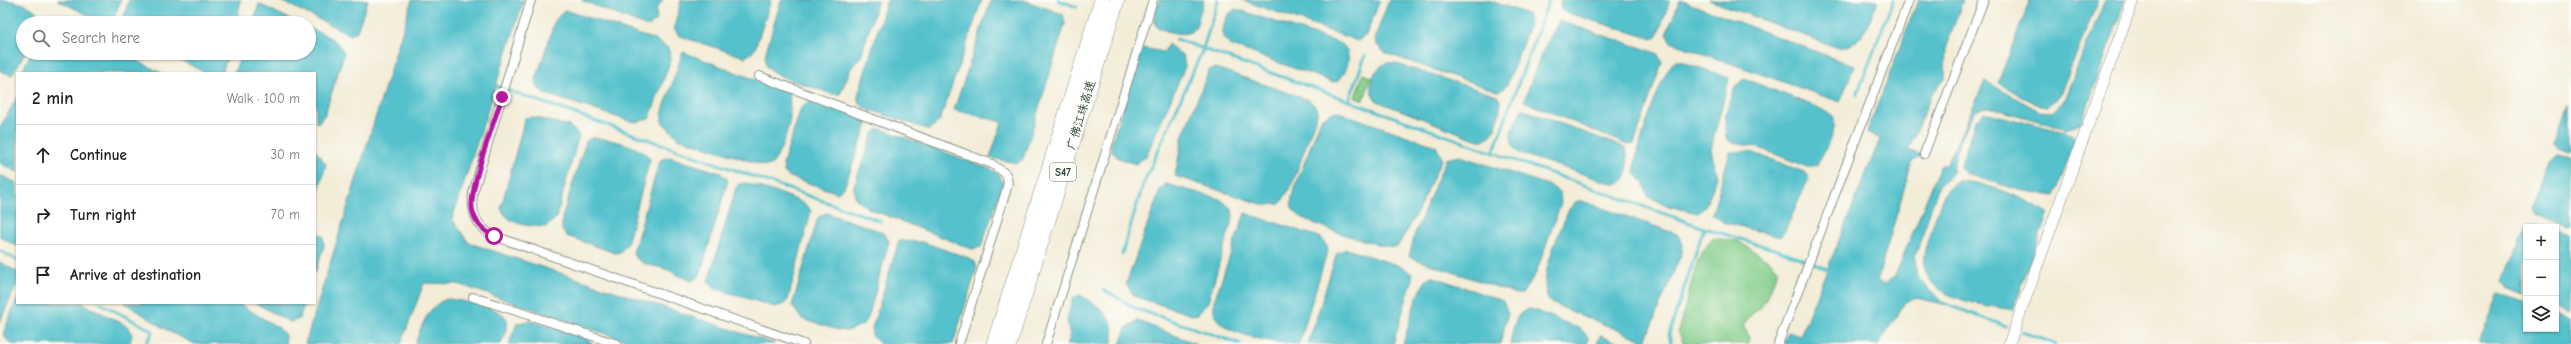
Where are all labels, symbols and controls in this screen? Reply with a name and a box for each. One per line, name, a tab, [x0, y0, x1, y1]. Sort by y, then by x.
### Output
search box	[16, 16, 316, 60]
icon: search	[30, 27, 52, 49]
text: Search here	[62, 29, 140, 47]
street label: 广佛江珠高速	[1064, 79, 1098, 151]
route end	[493, 88, 511, 106]
text: 2 min	[32, 89, 73, 108]
text: Walk · 100 m	[227, 91, 300, 106]
icon: ahead	[32, 144, 54, 166]
text: Continue	[70, 146, 127, 164]
text: 30 m	[270, 147, 300, 162]
road number: S47	[1050, 163, 1076, 181]
icon: right	[32, 204, 54, 226]
text: Turn right	[70, 206, 136, 224]
text: 70 m	[271, 207, 300, 222]
map controls	[2523, 224, 2559, 332]
button: +	[2523, 224, 2559, 260]
route start	[485, 227, 503, 245]
button: −	[2523, 260, 2559, 296]
icon: arrive	[32, 264, 54, 286]
text: Arrive at destination	[70, 266, 201, 284]
button: layers	[2523, 296, 2559, 332]

